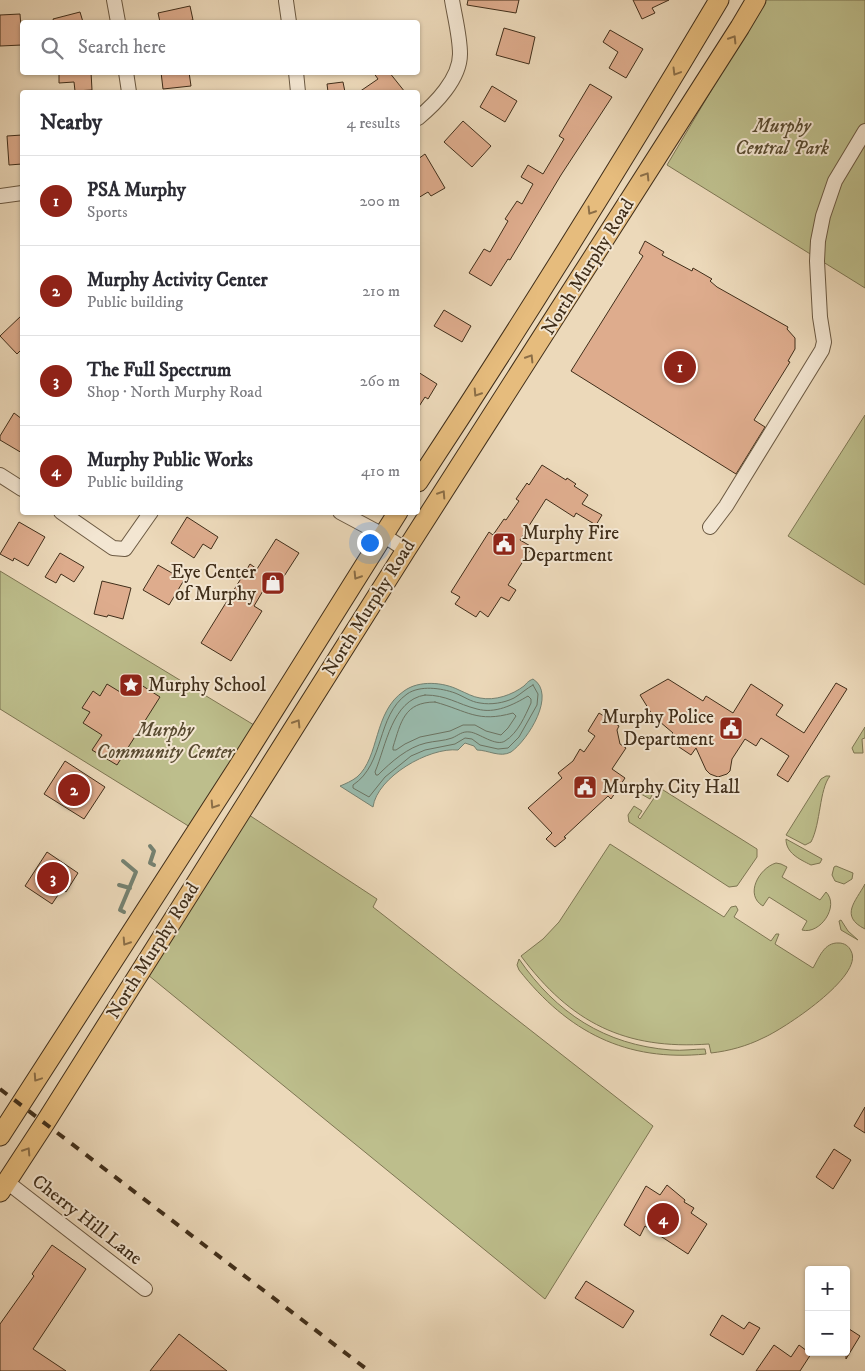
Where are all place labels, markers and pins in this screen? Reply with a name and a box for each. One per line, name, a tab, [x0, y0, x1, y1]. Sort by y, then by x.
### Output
pin: 1	[664, 348, 696, 386]
place label: Murphy Fire Department	[522, 522, 619, 567]
public building icon: Murphy Fire Department	[491, 531, 517, 557]
place label: Eye Center of Murphy	[171, 561, 257, 606]
shop icon: Eye Center of Murphy	[260, 570, 286, 596]
place icon: Murphy School	[118, 672, 144, 698]
place label: Murphy School	[148, 674, 266, 697]
place label: Murphy Police Department	[602, 706, 714, 751]
public building icon: Murphy Police Department	[718, 715, 744, 741]
pin: 2	[58, 771, 90, 809]
public building icon: Murphy City Hall	[572, 774, 598, 800]
place label: Murphy City Hall	[602, 776, 740, 799]
pin: 3	[37, 859, 69, 897]
pin: 4	[647, 1200, 679, 1238]

